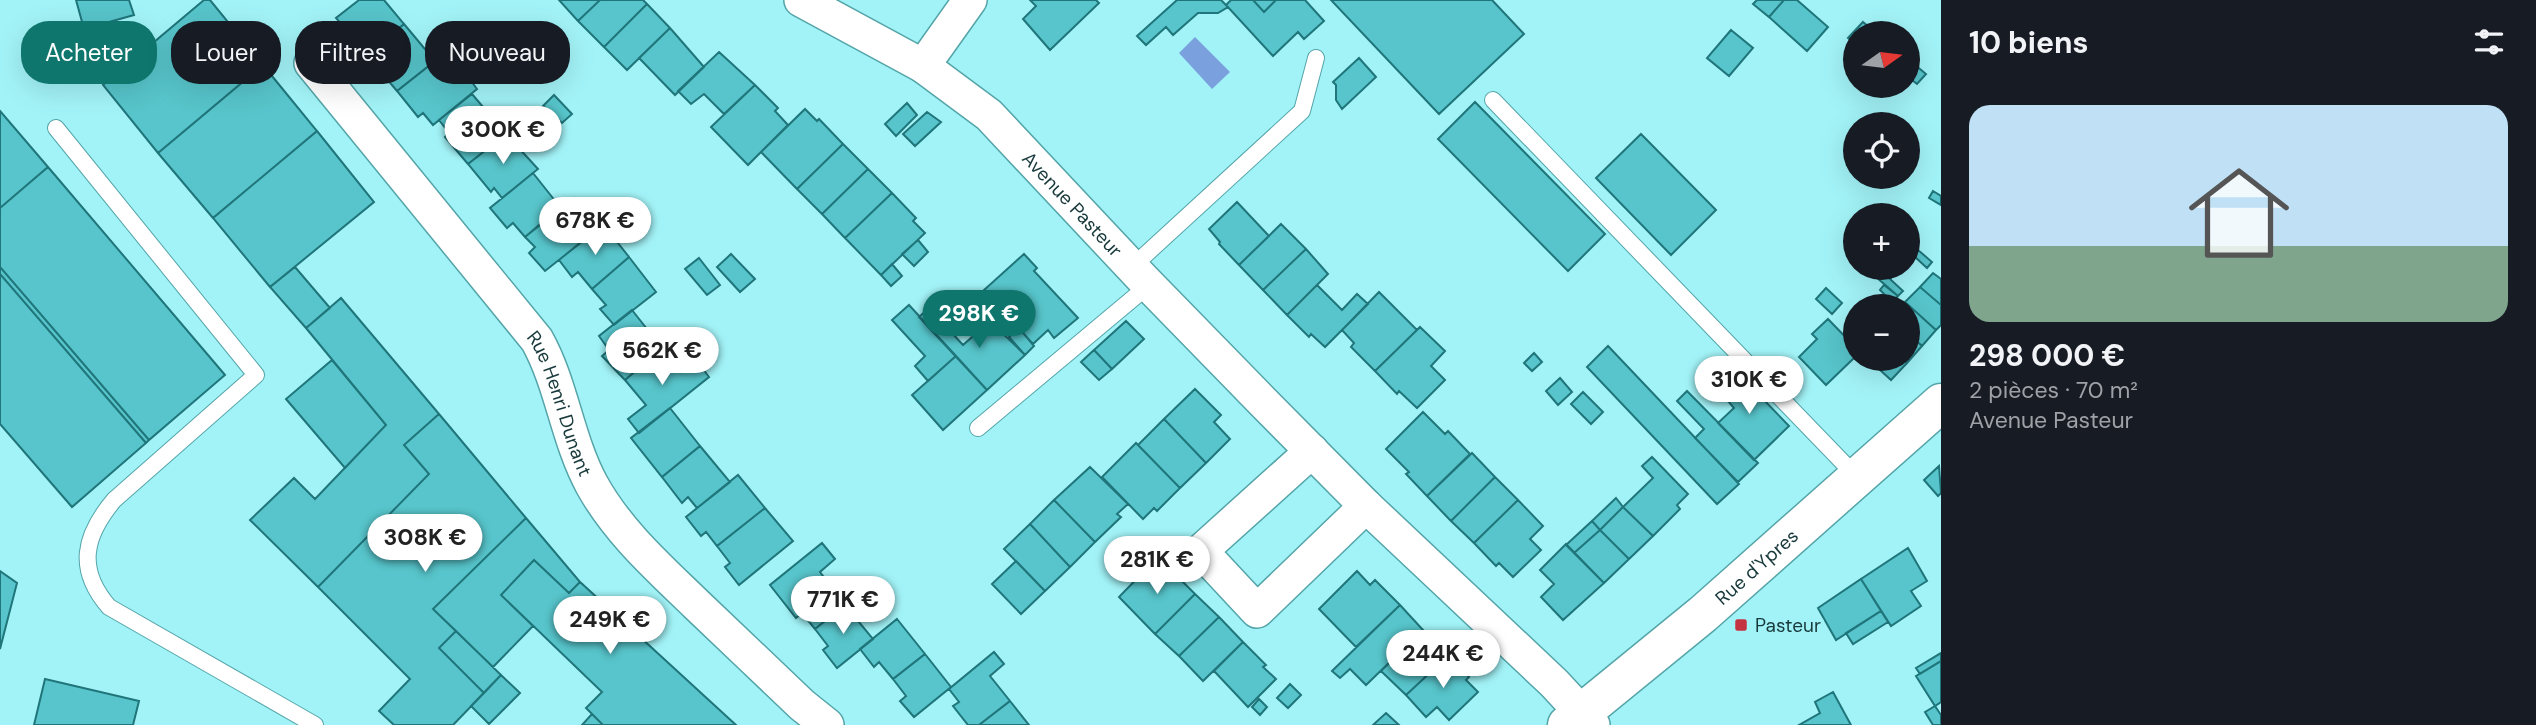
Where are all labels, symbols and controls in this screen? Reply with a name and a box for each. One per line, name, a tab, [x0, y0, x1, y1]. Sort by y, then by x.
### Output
chip: Acheter	[21, 21, 157, 84]
chip: Louer	[171, 21, 281, 84]
chip: Filtres	[295, 21, 411, 84]
chip: Nouveau	[425, 21, 570, 84]
north arrow	[1843, 21, 1920, 98]
map controls	[1843, 21, 1920, 371]
text: 10 biens	[1969, 23, 2089, 62]
icon: filters	[2470, 23, 2508, 61]
pin: 300K €	[446, 106, 560, 166]
button: locate	[1843, 112, 1920, 189]
text: 300K €	[461, 114, 545, 144]
street label: Avenue Pasteur	[1017, 146, 1128, 262]
icon: home	[2176, 150, 2302, 276]
pin: 678K €	[538, 198, 652, 257]
button: +	[1843, 203, 1920, 280]
text: 678K €	[555, 205, 635, 235]
pin: 298K €	[922, 290, 1036, 350]
button: −	[1843, 294, 1920, 371]
text: 298K €	[939, 298, 1019, 328]
street label: Rue Henri Dunant	[521, 325, 598, 480]
pin: 562K €	[605, 328, 719, 387]
text: 562K €	[622, 335, 702, 365]
text: 298 000 €	[1969, 336, 2125, 375]
pin: 310K €	[1692, 356, 1806, 416]
text: 310K €	[1711, 364, 1787, 394]
text: 2 pièces · 70 m²	[1969, 375, 2138, 405]
text: Avenue Pasteur	[1969, 405, 2133, 435]
pin: 308K €	[368, 514, 482, 574]
text: 308K €	[383, 522, 467, 552]
street label: Rue d'Ypres	[1710, 523, 1804, 610]
pin: 281K €	[1100, 536, 1214, 596]
text: 281K €	[1120, 544, 1194, 574]
pin: 771K €	[786, 576, 900, 636]
text: 771K €	[807, 584, 879, 614]
pin: 249K €	[553, 596, 667, 656]
text: 249K €	[569, 604, 651, 634]
place label: Pasteur	[1755, 613, 1821, 638]
marker: Pasteur	[1733, 617, 1749, 633]
pin: 244K €	[1386, 630, 1500, 690]
text: 244K €	[1402, 638, 1484, 668]

